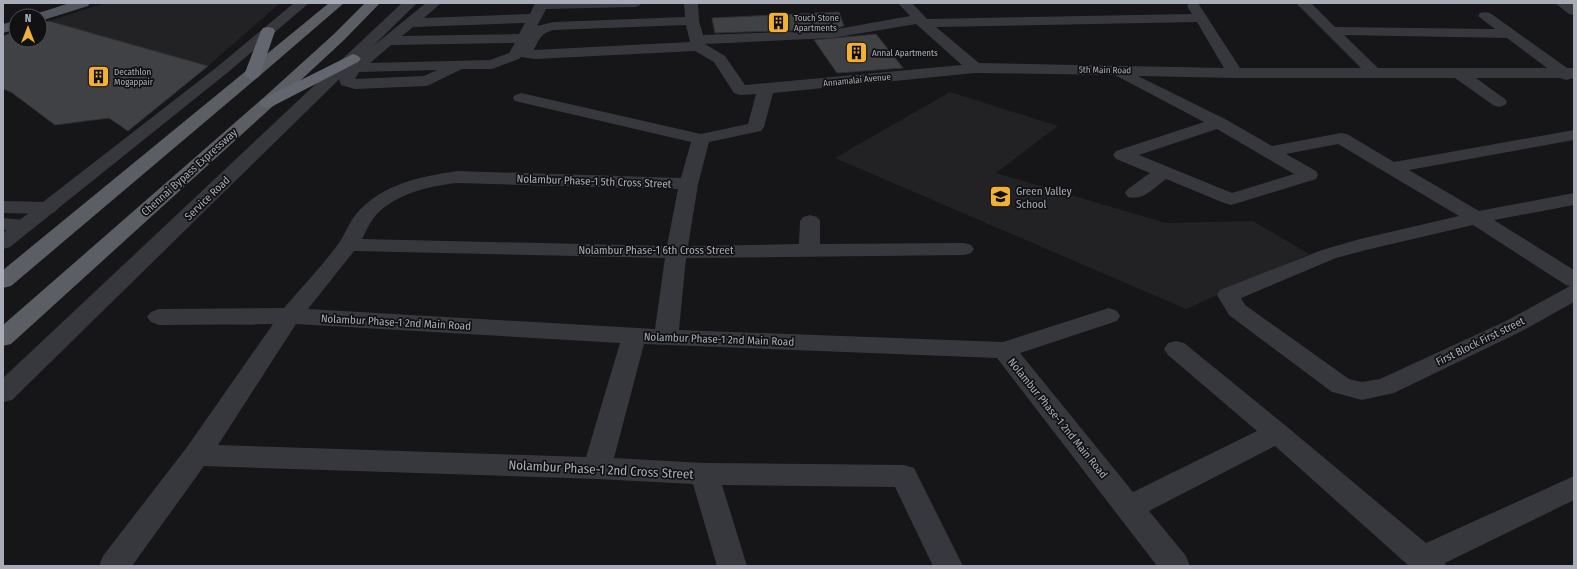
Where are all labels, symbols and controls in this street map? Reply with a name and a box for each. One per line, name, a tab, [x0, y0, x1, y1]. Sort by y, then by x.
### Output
north arrow	[8, 8, 48, 48]
building icon: Touch Stone Apartments	[765, 10, 791, 36]
text: N	[25, 12, 31, 25]
place label: Touch Stone Apartments	[794, 13, 840, 33]
building icon: Annal Apartments	[844, 40, 870, 66]
place label: Annal Apartments	[872, 48, 938, 58]
building icon: Decathlon Mogappair	[85, 64, 111, 90]
street label: 5th Main Road	[1079, 65, 1131, 75]
place label: Decathlon Mogappair	[114, 67, 154, 87]
street label: Annamalai Avenue	[823, 71, 892, 89]
street label: Chennai Bypass Expressway	[139, 126, 240, 219]
street label: Nolambur Phase-1 5th Cross Street	[516, 172, 672, 191]
street label: Service Road	[182, 174, 233, 223]
school or university icon: Green Valley School	[988, 184, 1014, 210]
place label: Green Valley School	[1016, 185, 1072, 211]
street label: Nolambur Phase-1 6th Cross Street	[578, 244, 734, 257]
street label: Nolambur Phase-1 2nd Main Road	[321, 312, 471, 333]
street label: First Block First street	[1434, 314, 1527, 369]
street label: Nolambur Phase-1 2nd Main Road	[644, 330, 794, 349]
street label: Nolambur Phase-1 2nd Main Road	[1005, 356, 1110, 481]
street label: Nolambur Phase-1 2nd Cross Street	[508, 457, 695, 482]

